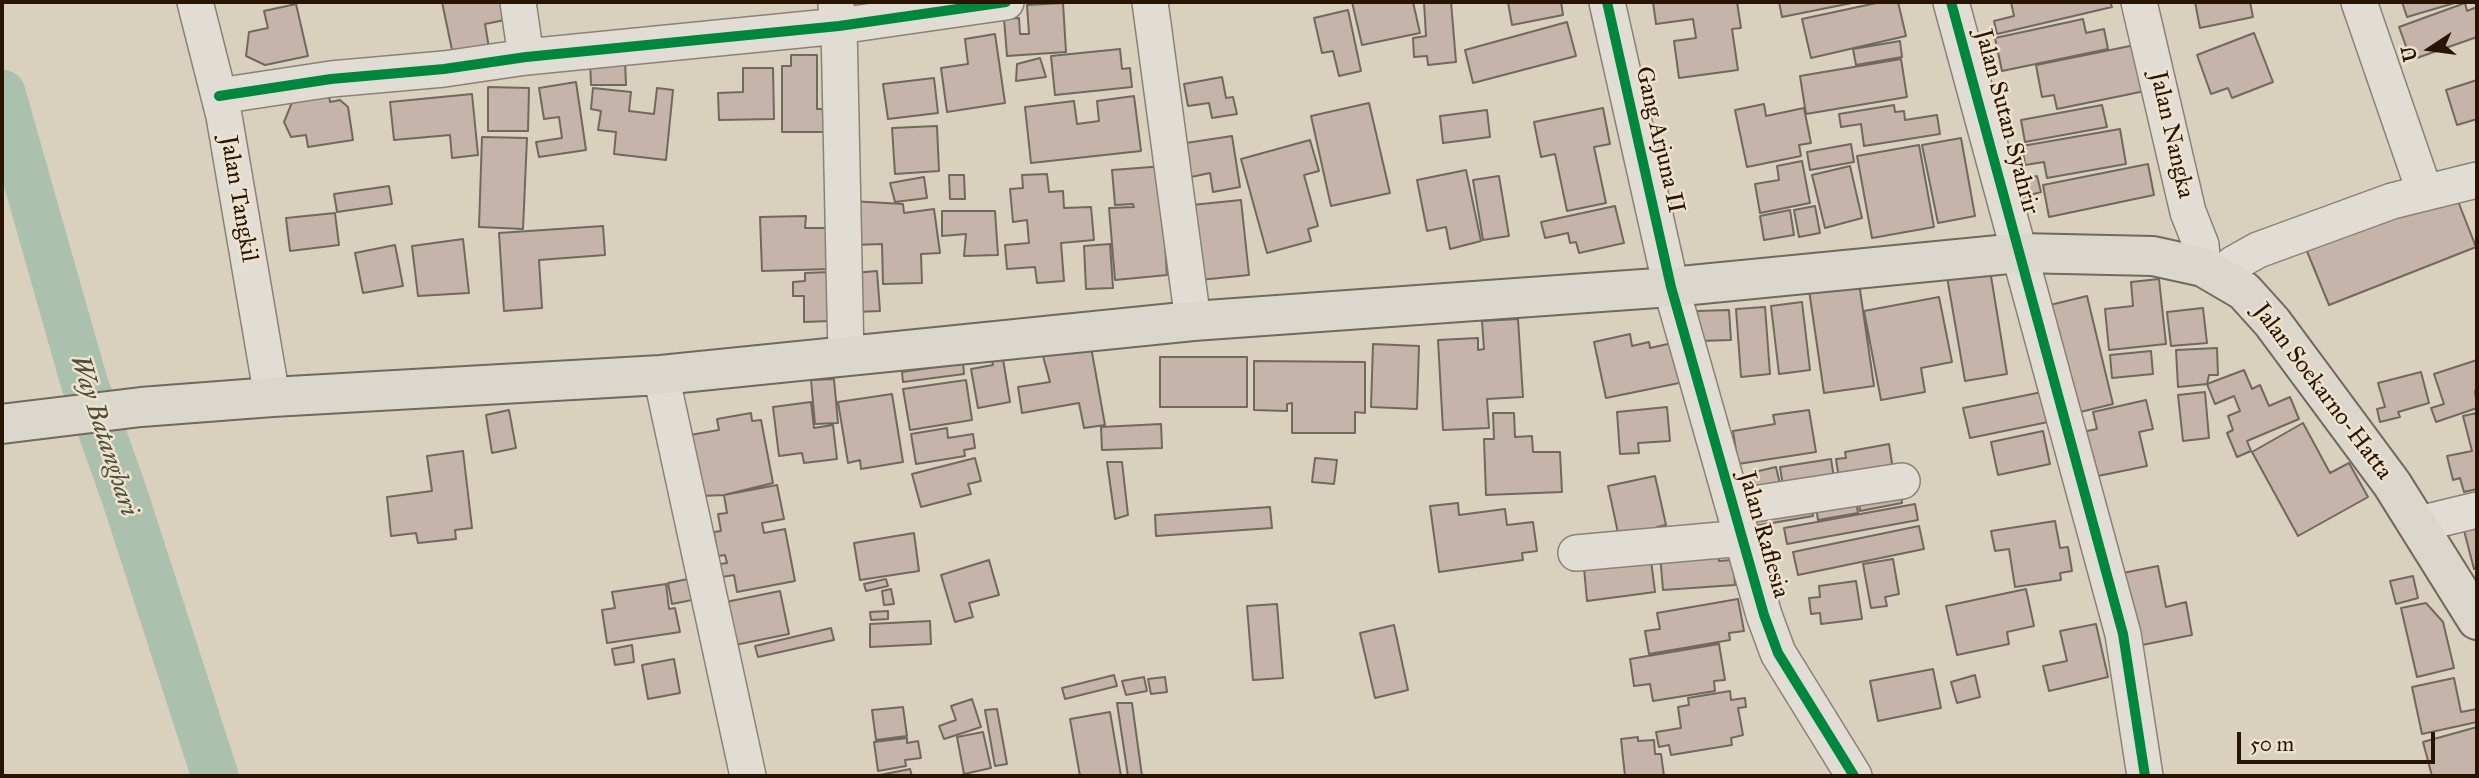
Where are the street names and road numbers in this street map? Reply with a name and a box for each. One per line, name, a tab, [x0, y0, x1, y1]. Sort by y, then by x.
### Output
street label: Jalan Sutan Syahrir	[1967, 26, 2045, 218]
street label: Gang Arjuna II	[1628, 64, 1690, 216]
street label: Jalan Nangka	[2142, 69, 2200, 201]
street label: Jalan Tangkil	[213, 134, 263, 264]
street label: Jalan Soekarno-Hatta	[2246, 298, 2398, 486]
street label: Jalan Raflesia	[1731, 468, 1795, 602]

